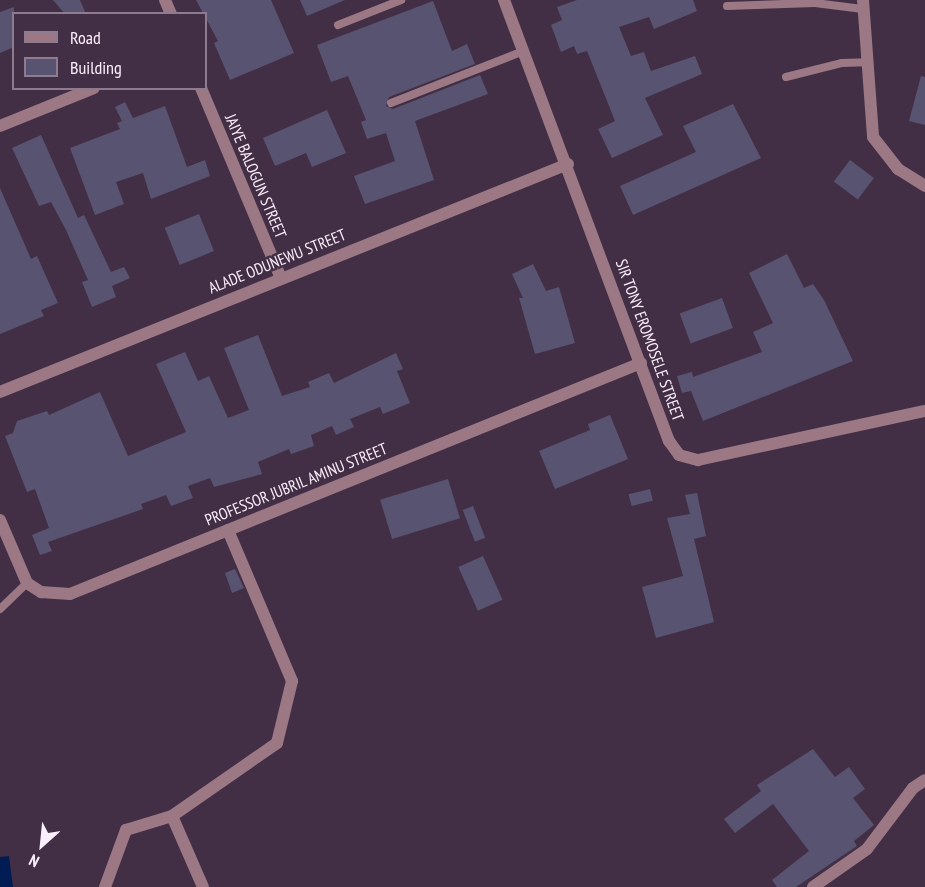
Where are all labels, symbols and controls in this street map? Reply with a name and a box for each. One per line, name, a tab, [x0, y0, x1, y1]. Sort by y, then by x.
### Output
legend	[12, 12, 207, 90]
text: Road	[70, 26, 101, 49]
text: Building	[70, 56, 122, 79]
street label: JAIYE BALOGUN STREET	[221, 111, 291, 241]
street label: ALADE ODUNEWU STREET	[205, 225, 349, 297]
street label: SIR TONY EROMOSELE STREET	[612, 256, 688, 424]
street label: PROFESSOR JUBRIL AMINU STREET	[202, 438, 390, 530]
north arrow	[12, 815, 72, 875]
text: N	[25, 850, 42, 872]

